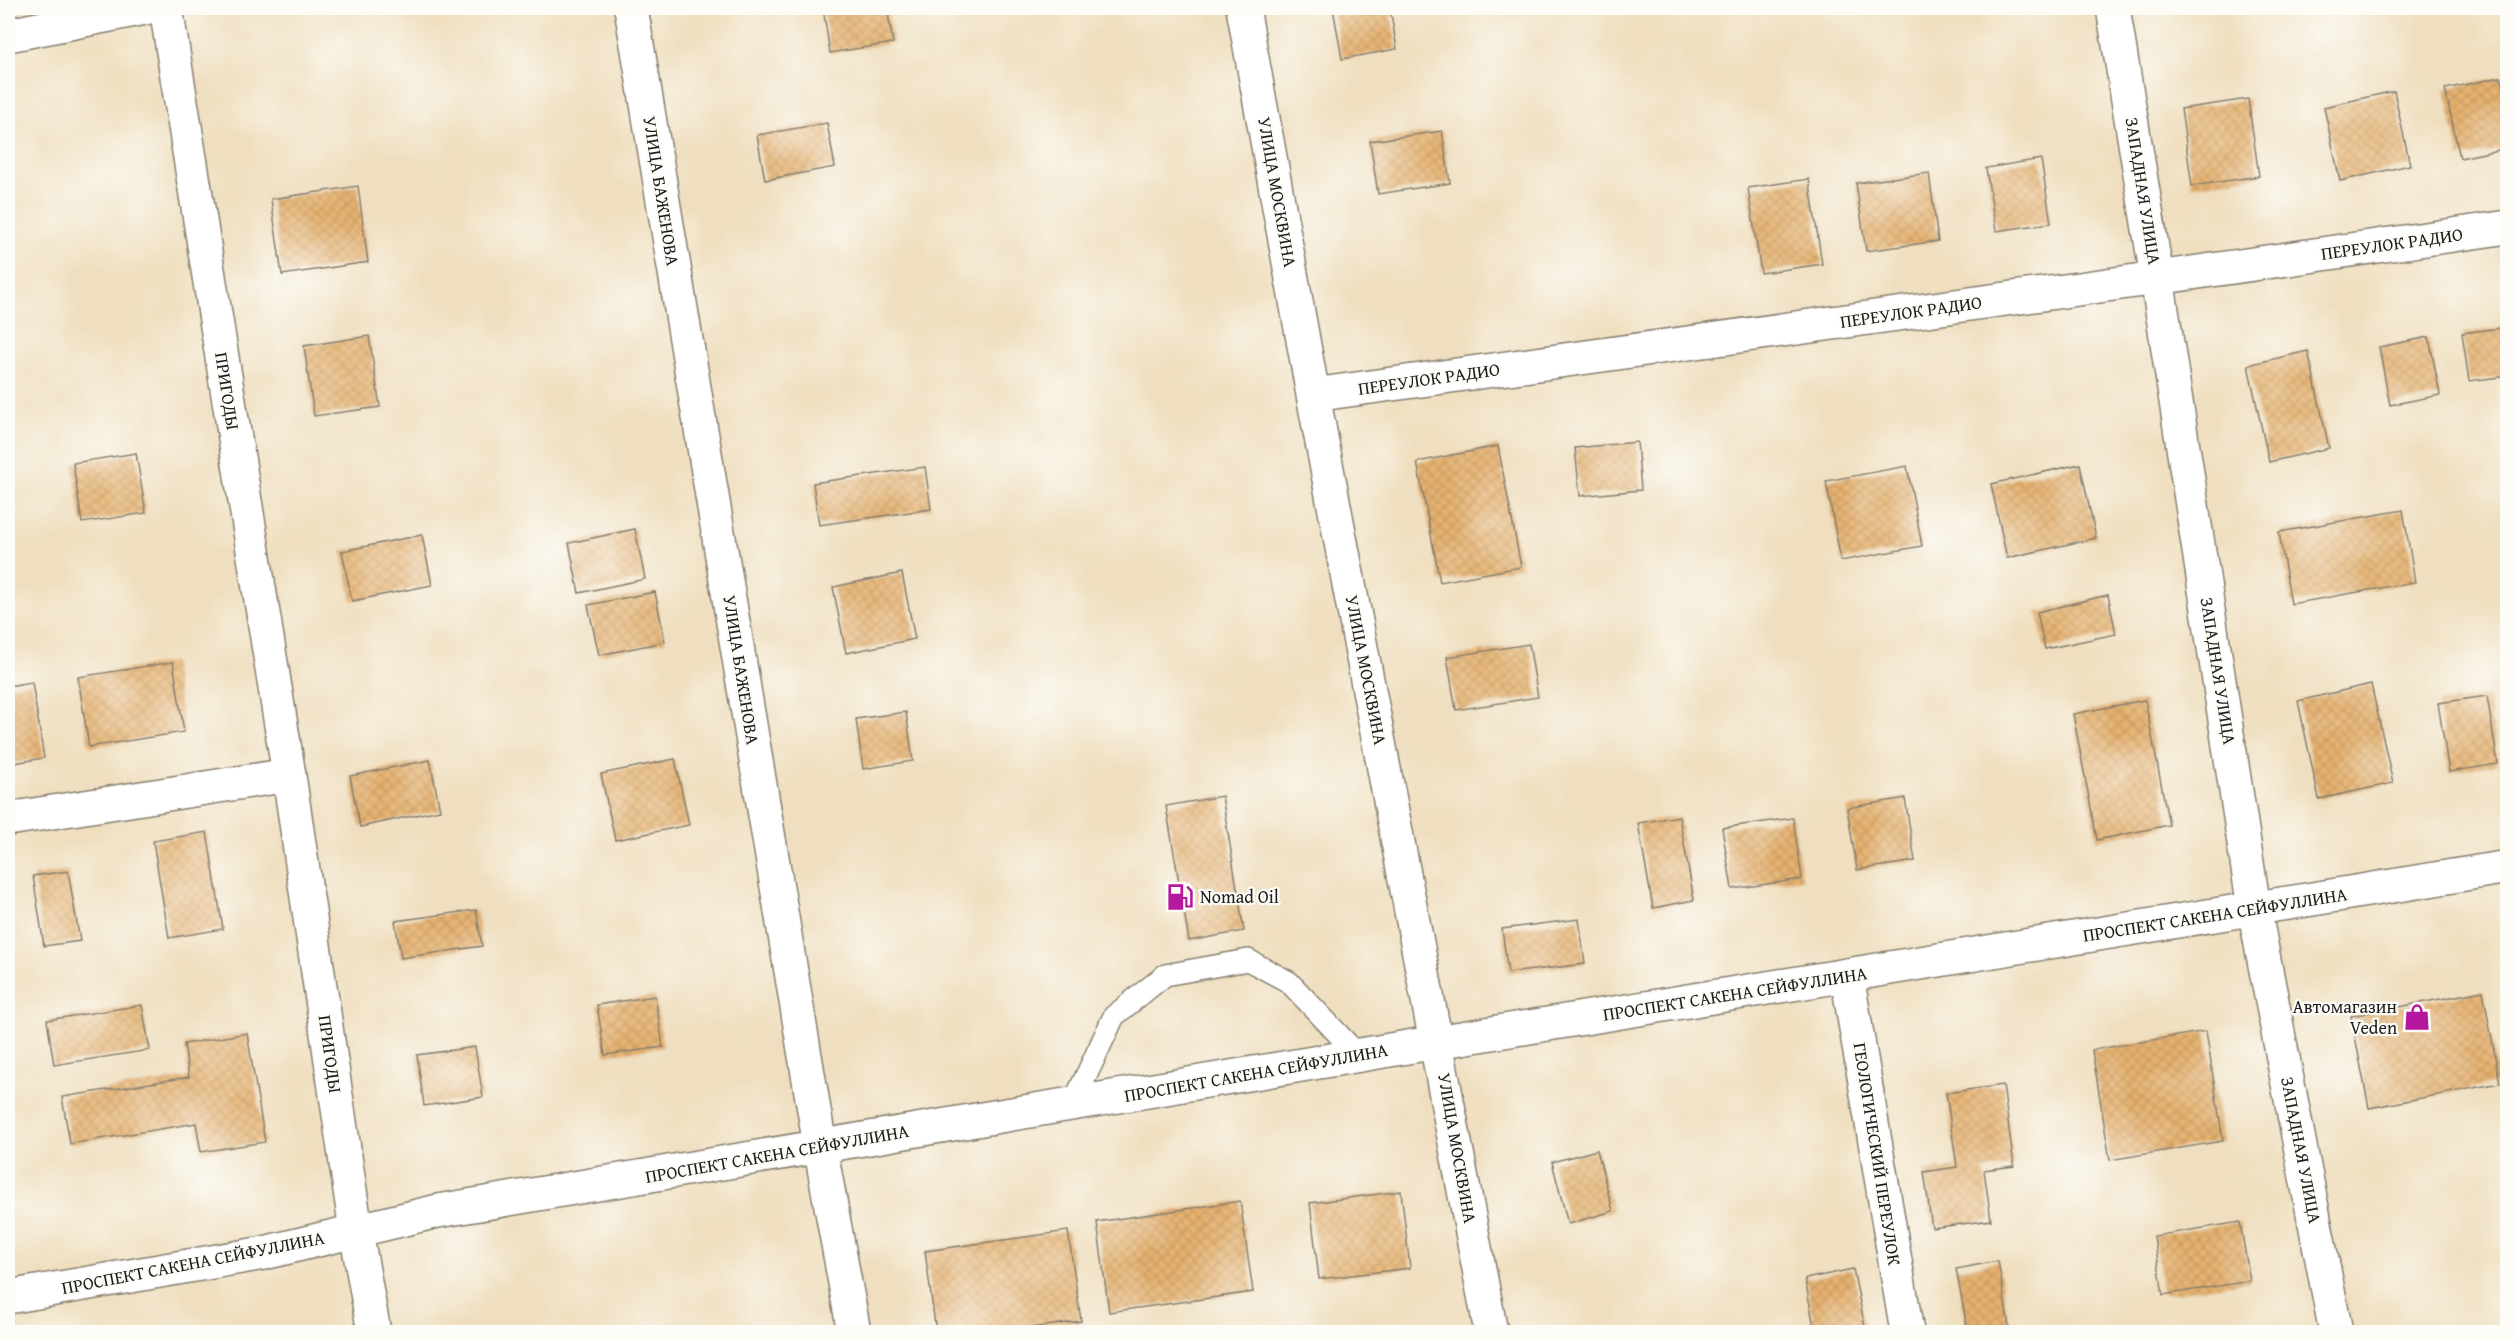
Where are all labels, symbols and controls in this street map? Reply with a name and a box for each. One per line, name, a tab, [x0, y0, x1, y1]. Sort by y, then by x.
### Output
street label: УЛИЦА БАЖЕНОВА	[636, 114, 687, 268]
street label: УЛИЦА МОСКВИНА	[1251, 115, 1304, 269]
street label: ЗАПАДНАЯ УЛИЦА	[2119, 115, 2168, 267]
street label: ПЕРЕУЛОК РАДИО	[2319, 220, 2465, 267]
street label: ПЕРЕУЛОК РАДИО	[1838, 288, 1984, 335]
street label: ПРИГОДЫ	[208, 350, 247, 432]
street label: ПЕРЕУЛОК РАДИО	[1356, 355, 1502, 402]
street label: УЛИЦА БАЖЕНОВА	[716, 593, 767, 747]
street label: УЛИЦА МОСКВИНА	[1339, 593, 1394, 747]
street label: ЗАПАДНАЯ УЛИЦА	[2194, 595, 2243, 747]
street label: ПРОСПЕКТ САКЕНА СЕЙФУЛЛИНА	[2081, 880, 2349, 949]
fuel station icon: Nomad Oil	[1165, 882, 1195, 912]
place label: Nomad Oil	[1200, 883, 1279, 910]
street label: ПРОСПЕКТ САКЕНА СЕЙФУЛЛИНА	[1601, 959, 1869, 1028]
place label: Автомагазин Veden	[2293, 993, 2397, 1041]
shop icon: Автомагазин Veden	[2402, 1002, 2432, 1032]
street label: ПРИГОДЫ	[312, 1013, 349, 1095]
street label: ПРОСПЕКТ САКЕНА СЕЙФУЛЛИНА	[1122, 1036, 1390, 1109]
street label: ГЕОЛОГИЧЕСКИЙ ПЕРЕУЛОК	[1847, 1041, 1908, 1267]
street label: УЛИЦА МОСКВИНА	[1431, 1071, 1484, 1225]
street label: ЗАПАДНАЯ УЛИЦА	[2274, 1074, 2329, 1226]
street label: ПРОСПЕКТ САКЕНА СЕЙФУЛЛИНА	[643, 1117, 911, 1190]
street label: ПРОСПЕКТ САКЕНА СЕЙФУЛЛИНА	[59, 1224, 327, 1301]

